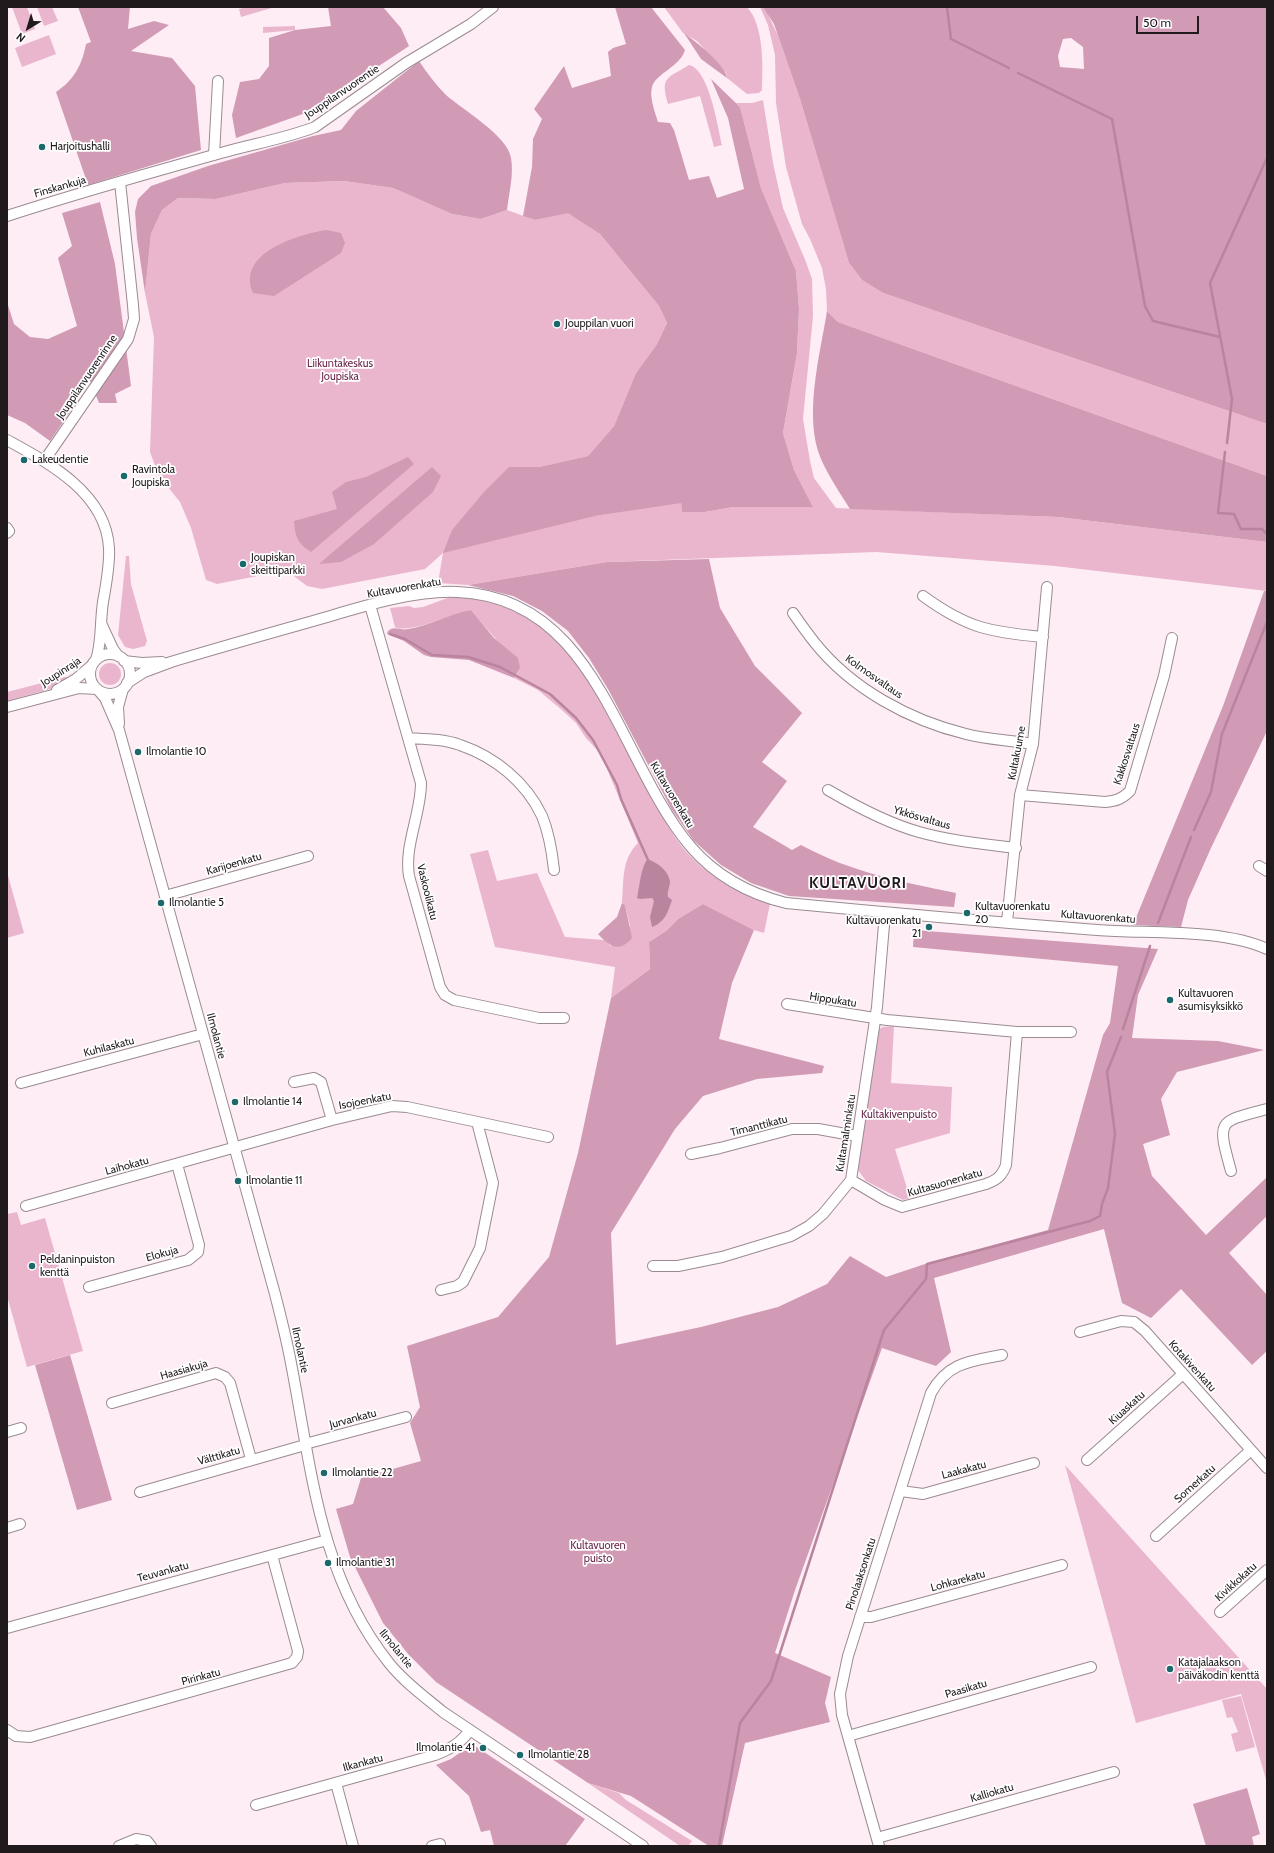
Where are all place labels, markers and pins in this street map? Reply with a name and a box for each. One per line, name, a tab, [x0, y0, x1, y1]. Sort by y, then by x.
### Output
place label: Harjoitushalli	[50, 140, 110, 154]
marker: Harjoitushalli	[37, 142, 47, 152]
place label: Jouppilan vuori	[565, 317, 634, 331]
marker: Jouppilan vuori	[552, 319, 562, 329]
place label: Lakeudentie	[32, 453, 88, 467]
marker: Lakeudentie	[19, 455, 29, 465]
place label: Ravintola Joupiska	[132, 463, 175, 489]
marker: Ravintola Joupiska	[119, 471, 129, 481]
place label: Joupiskan skeittiparkki	[251, 551, 305, 577]
marker: Joupiskan skeittiparkki	[238, 559, 248, 569]
place label: Ilmolantie 10	[146, 745, 206, 759]
marker: Ilmolantie 10	[133, 747, 143, 757]
place label: Ilmolantie 5	[169, 896, 224, 910]
marker: Ilmolantie 5	[156, 898, 166, 908]
place label: Kultavuorenkatu 20	[975, 900, 1050, 926]
marker: Kultavuorenkatu 20	[962, 908, 972, 918]
place label: Kultavuorenkatu 21	[846, 914, 921, 940]
marker: Kultavuorenkatu 21	[924, 922, 934, 932]
place label: Kultavuoren asumisyksikkö	[1178, 987, 1243, 1013]
marker: Kultavuoren asumisyksikkö	[1165, 995, 1175, 1005]
place label: Ilmolantie 14	[243, 1095, 302, 1109]
marker: Ilmolantie 14	[230, 1097, 240, 1107]
place label: Ilmolantie 11	[246, 1174, 302, 1188]
marker: Ilmolantie 11	[233, 1176, 243, 1186]
place label: Peldaninpuiston kenttä	[40, 1253, 115, 1279]
marker: Peldaninpuiston kenttä	[27, 1261, 37, 1271]
place label: Ilmolantie 22	[332, 1466, 393, 1480]
marker: Ilmolantie 22	[319, 1468, 329, 1478]
place label: Ilmolantie 31	[336, 1556, 395, 1570]
marker: Ilmolantie 31	[323, 1558, 333, 1568]
place label: Katajalaakson päiväkodin kenttä	[1178, 1656, 1259, 1682]
marker: Katajalaakson päiväkodin kenttä	[1165, 1664, 1175, 1674]
place label: Ilmolantie 41	[416, 1741, 475, 1755]
marker: Ilmolantie 41	[478, 1743, 488, 1753]
place label: Ilmolantie 28	[528, 1748, 590, 1762]
marker: Ilmolantie 28	[515, 1750, 525, 1760]

